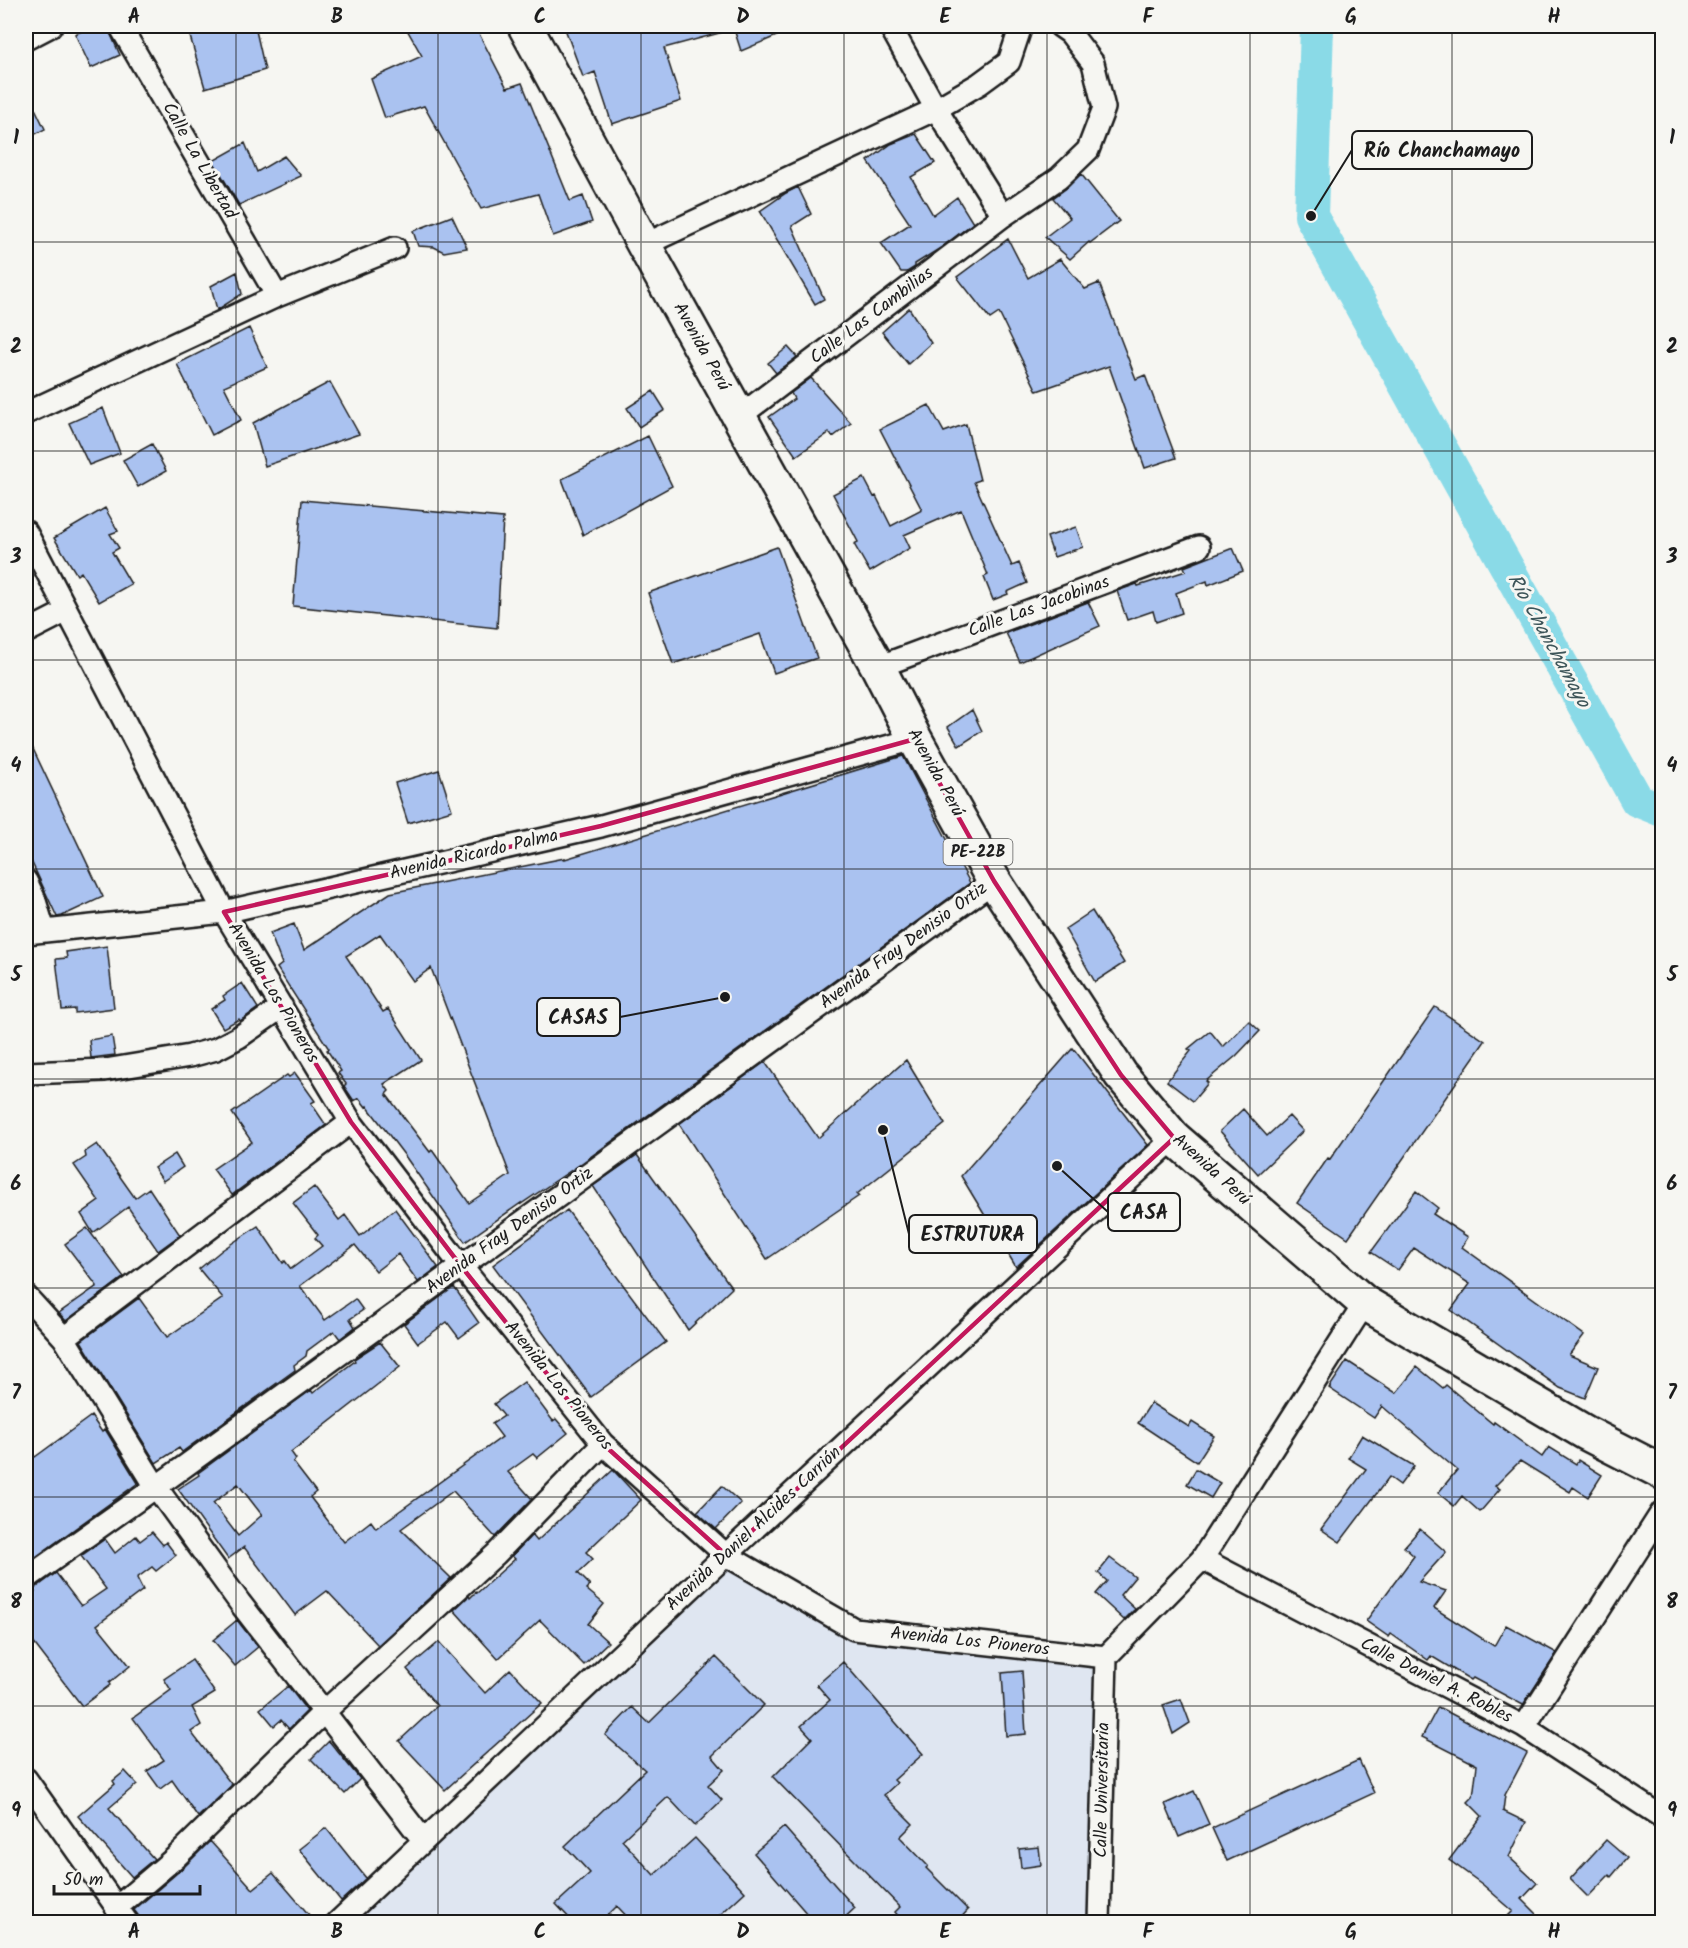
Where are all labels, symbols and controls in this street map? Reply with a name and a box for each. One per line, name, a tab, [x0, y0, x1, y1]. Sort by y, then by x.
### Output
text: A	[128, 2, 140, 34]
text: B	[331, 2, 343, 34]
text: C	[534, 2, 546, 34]
text: D	[736, 2, 750, 34]
text: E	[939, 2, 951, 34]
text: F	[1143, 2, 1155, 34]
text: G	[1345, 2, 1357, 34]
text: H	[1547, 2, 1561, 34]
street label: Calle La Libertad	[154, 97, 245, 226]
text: 1	[13, 123, 19, 155]
text: 1	[1669, 123, 1675, 155]
callout: Río Chanchamayo	[1352, 131, 1532, 169]
text: Río Chanchamayo	[1364, 136, 1520, 168]
street label: Calle Las Cambilias	[804, 260, 940, 372]
street label: Avenida Perú	[665, 297, 738, 397]
text: 2	[10, 332, 22, 364]
text: 2	[1666, 332, 1678, 364]
text: 3	[10, 542, 22, 574]
text: 3	[1666, 542, 1678, 574]
street label: Calle Las Jacobinas	[964, 568, 1114, 646]
water label: Río Chanchamayo	[1498, 568, 1599, 716]
street label: Avenida Perú	[899, 723, 972, 823]
text: 4	[11, 751, 22, 783]
text: 4	[1667, 751, 1678, 783]
street label: Avenida Ricardo Palma	[387, 822, 561, 888]
road number: PE-22B	[944, 839, 1012, 865]
street label: Avenida Fray Denisio Ortiz	[814, 875, 994, 1017]
street label: Avenida Los Pioneros	[219, 917, 327, 1069]
text: 5	[10, 960, 23, 992]
text: 5	[1666, 960, 1679, 992]
callout: CASAS	[537, 998, 620, 1036]
text: CASAS	[548, 1003, 609, 1035]
street label: Avenida Perú	[1165, 1127, 1257, 1214]
street label: Avenida Fray Denisio Ortiz	[420, 1160, 600, 1302]
text: 6	[11, 1169, 22, 1201]
text: 6	[1667, 1169, 1678, 1201]
callout: CASA	[1108, 1193, 1180, 1231]
text: CASA	[1120, 1198, 1168, 1230]
callout: ESTRUTURA	[909, 1215, 1037, 1253]
text: ESTRUTURA	[921, 1220, 1025, 1252]
street label: Avenida Los Pioneros	[496, 1315, 620, 1457]
text: 7	[11, 1378, 21, 1410]
text: 7	[1667, 1378, 1677, 1410]
street label: Avenida Daniel Alcides Carrión	[659, 1439, 849, 1619]
text: 8	[10, 1587, 22, 1619]
text: 8	[1666, 1587, 1678, 1619]
street label: Avenida Los Pioneros	[889, 1619, 1051, 1665]
street label: Calle Daniel A. Robles	[1355, 1630, 1518, 1732]
street label: Calle Universitaria	[1087, 1722, 1119, 1858]
text: 9	[11, 1796, 21, 1828]
text: 9	[1667, 1796, 1677, 1828]
scale bar	[54, 1858, 200, 1896]
text: 50 m	[63, 1866, 103, 1895]
text: A	[128, 1917, 140, 1948]
text: B	[331, 1917, 343, 1948]
text: C	[534, 1917, 546, 1948]
text: D	[736, 1917, 750, 1948]
text: E	[939, 1917, 951, 1948]
text: F	[1143, 1917, 1155, 1948]
text: G	[1345, 1917, 1357, 1948]
text: H	[1547, 1917, 1561, 1948]

